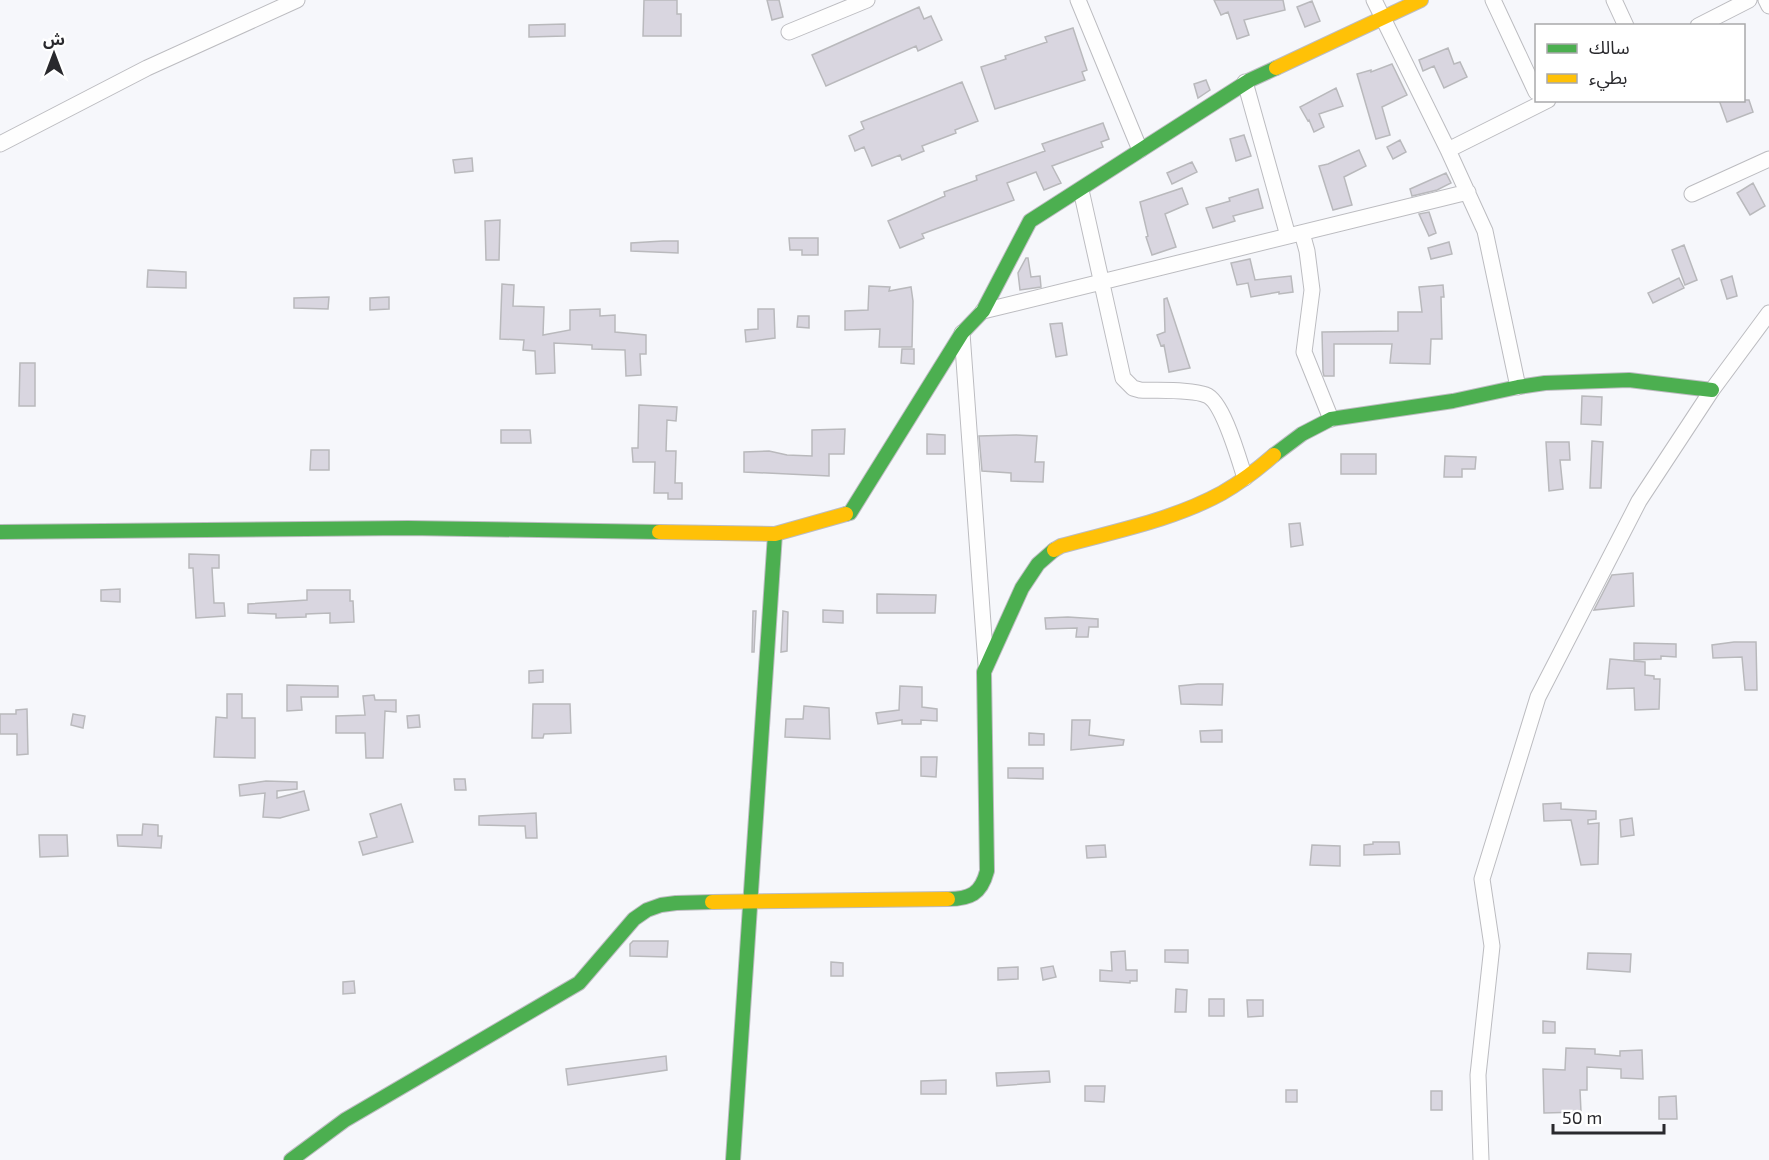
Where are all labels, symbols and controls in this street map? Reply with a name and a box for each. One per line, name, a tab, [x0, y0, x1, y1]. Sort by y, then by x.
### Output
north arrow	[24, 24, 84, 84]
legend	[1535, 24, 1745, 102]
text: ش	[43, 29, 65, 49]
text: سالك	[1589, 36, 1630, 58]
text: بطيء	[1589, 66, 1627, 91]
scale bar	[1553, 1097, 1664, 1135]
text: 50 m	[1562, 1106, 1602, 1128]

